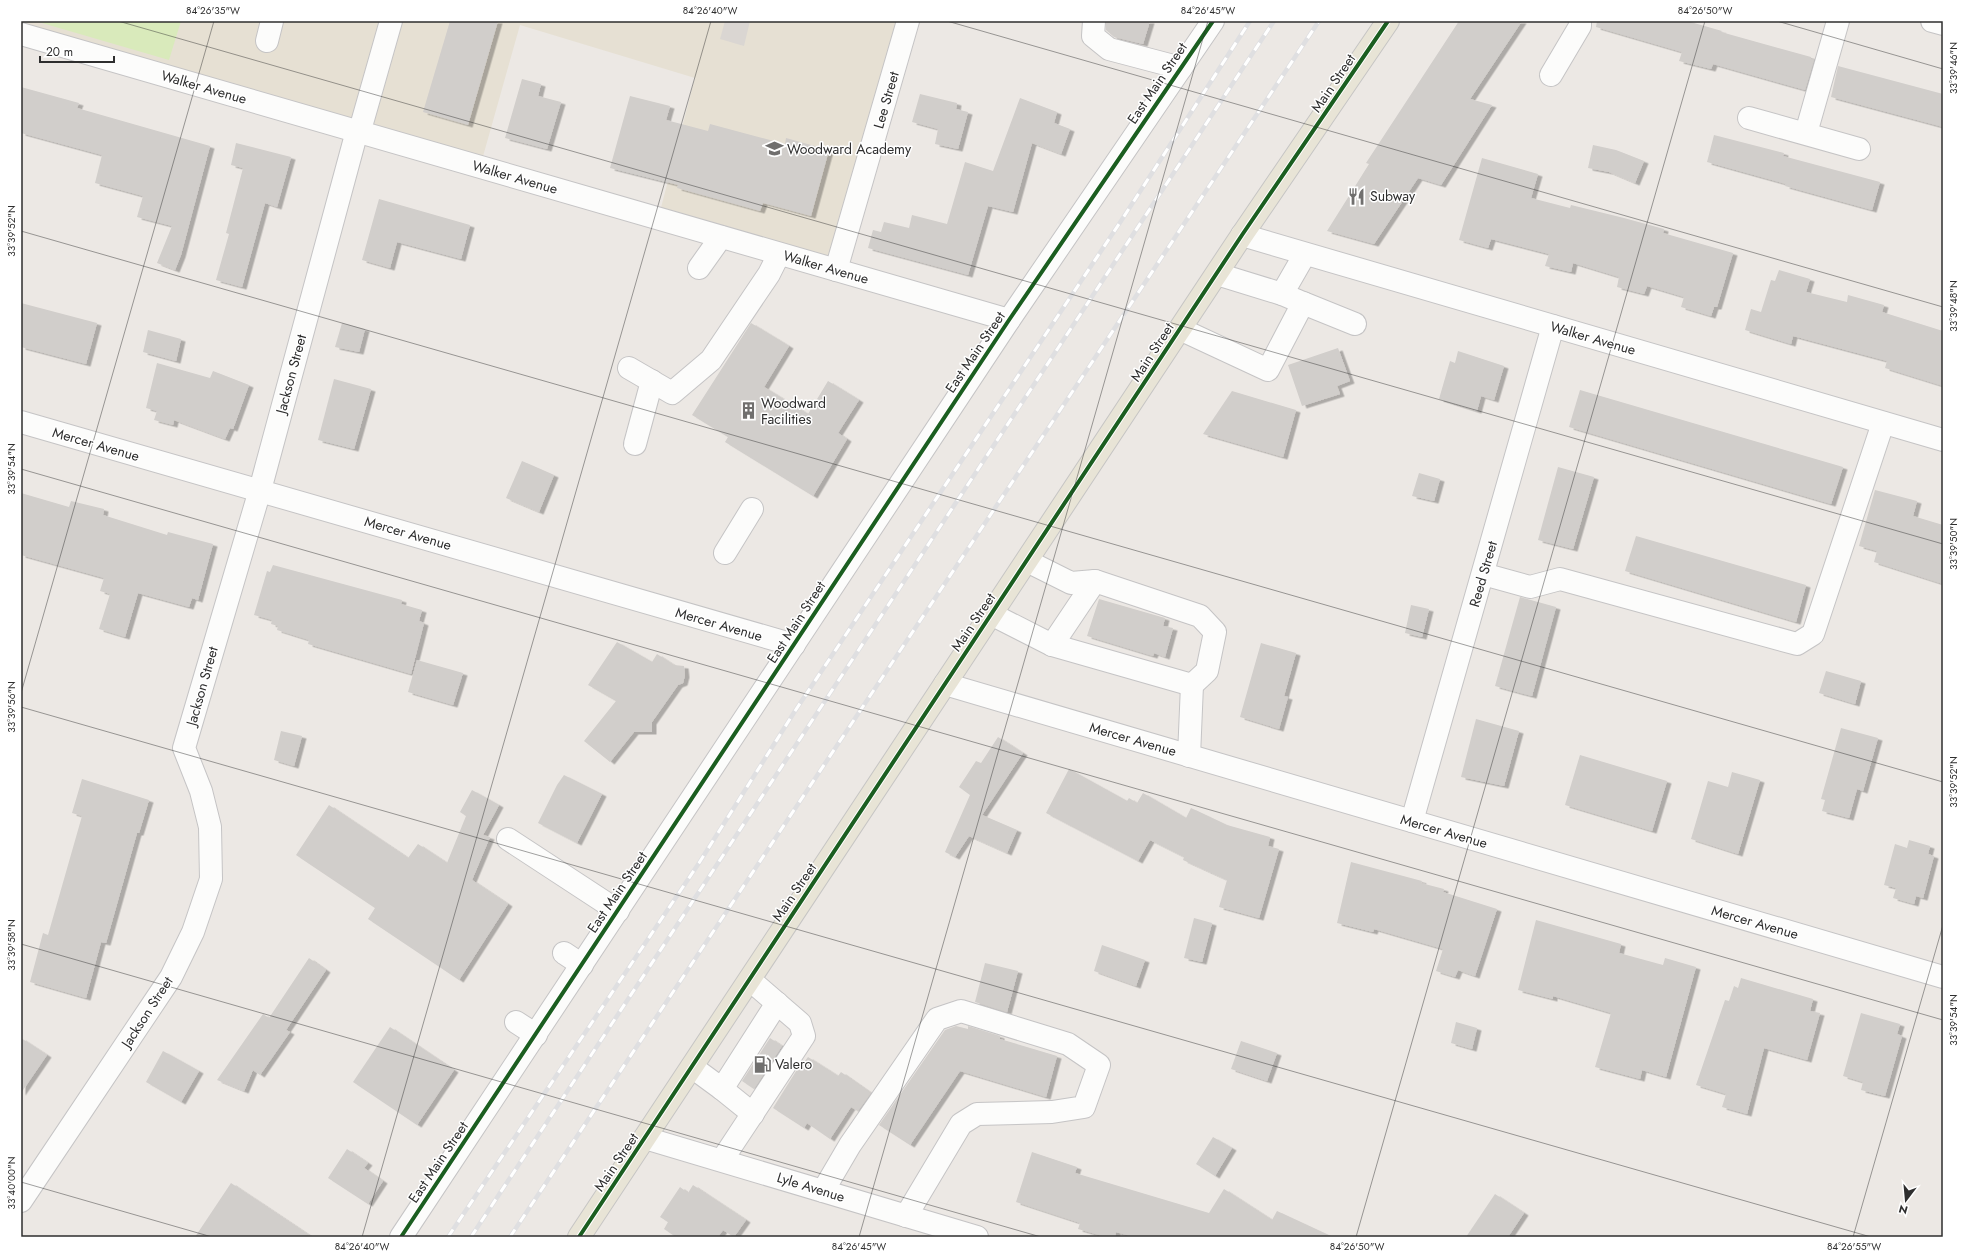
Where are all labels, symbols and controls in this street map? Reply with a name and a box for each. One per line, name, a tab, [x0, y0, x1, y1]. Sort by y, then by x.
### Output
text: 84°26'35"W	[186, 3, 240, 18]
text: 84°26'40"W	[683, 3, 737, 18]
text: 84°26'45"W	[1181, 3, 1235, 18]
text: 84°26'50"W	[1678, 3, 1732, 18]
scale bar	[40, 38, 114, 64]
street label: East Main Street	[1122, 38, 1192, 128]
text: 33°39'46"N	[1946, 42, 1961, 94]
text: 20 m	[46, 43, 73, 61]
street label: Main Street	[1306, 49, 1360, 116]
street label: Walker Avenue	[159, 65, 249, 109]
street label: Lee Street	[868, 69, 904, 131]
school or university icon: Woodward Academy	[764, 139, 784, 159]
place label: Woodward Academy	[787, 139, 912, 159]
street label: Walker Avenue	[470, 155, 560, 199]
restaurant icon: Subway	[1347, 186, 1367, 206]
place label: Subway	[1370, 186, 1416, 206]
text: 33°39'52"N	[4, 205, 19, 257]
street label: Walker Avenue	[781, 245, 871, 289]
text: 33°39'48"N	[1946, 280, 1961, 332]
street label: East Main Street	[940, 307, 1010, 397]
street label: Walker Avenue	[1548, 316, 1638, 360]
street label: Main Street	[1125, 318, 1179, 385]
street label: Jackson Street	[270, 332, 311, 418]
place label: Woodward Facilities	[761, 393, 826, 429]
building icon: Woodward Facilities	[738, 401, 758, 421]
street label: Mercer Avenue	[50, 422, 142, 466]
text: 33°39'54"N	[4, 443, 19, 495]
street label: Mercer Avenue	[362, 511, 454, 555]
text: 33°39'50"N	[1946, 518, 1961, 570]
street label: Reed Street	[1464, 538, 1502, 609]
street label: East Main Street	[762, 576, 830, 667]
street label: Main Street	[946, 588, 1000, 655]
street label: Mercer Avenue	[673, 602, 765, 646]
street label: Jackson Street	[181, 644, 223, 730]
text: 33°39'56"N	[4, 681, 19, 733]
street label: Mercer Avenue	[1087, 717, 1179, 761]
text: 33°39'52"N	[1946, 756, 1961, 808]
street label: Mercer Avenue	[1398, 809, 1490, 853]
street label: East Main Street	[582, 847, 652, 937]
street label: Main Street	[767, 858, 821, 925]
street label: Mercer Avenue	[1709, 900, 1801, 944]
text: 33°39'58"N	[4, 919, 19, 971]
street label: Jackson Street	[115, 972, 178, 1053]
text: 33°39'54"N	[1946, 994, 1961, 1046]
fuel station icon: Valero	[752, 1054, 772, 1074]
place label: Valero	[775, 1054, 813, 1074]
street label: East Main Street	[403, 1117, 473, 1207]
street label: Main Street	[589, 1128, 643, 1195]
text: 33°40'00"N	[4, 1157, 19, 1209]
street label: Lyle Avenue	[775, 1167, 847, 1207]
north arrow	[1886, 1180, 1926, 1220]
text: N	[1897, 1201, 1910, 1219]
text: 84°26'40"W	[335, 1239, 389, 1254]
text: 84°26'45"W	[832, 1239, 886, 1254]
text: 84°26'50"W	[1330, 1239, 1384, 1254]
text: 84°26'55"W	[1827, 1239, 1881, 1254]

